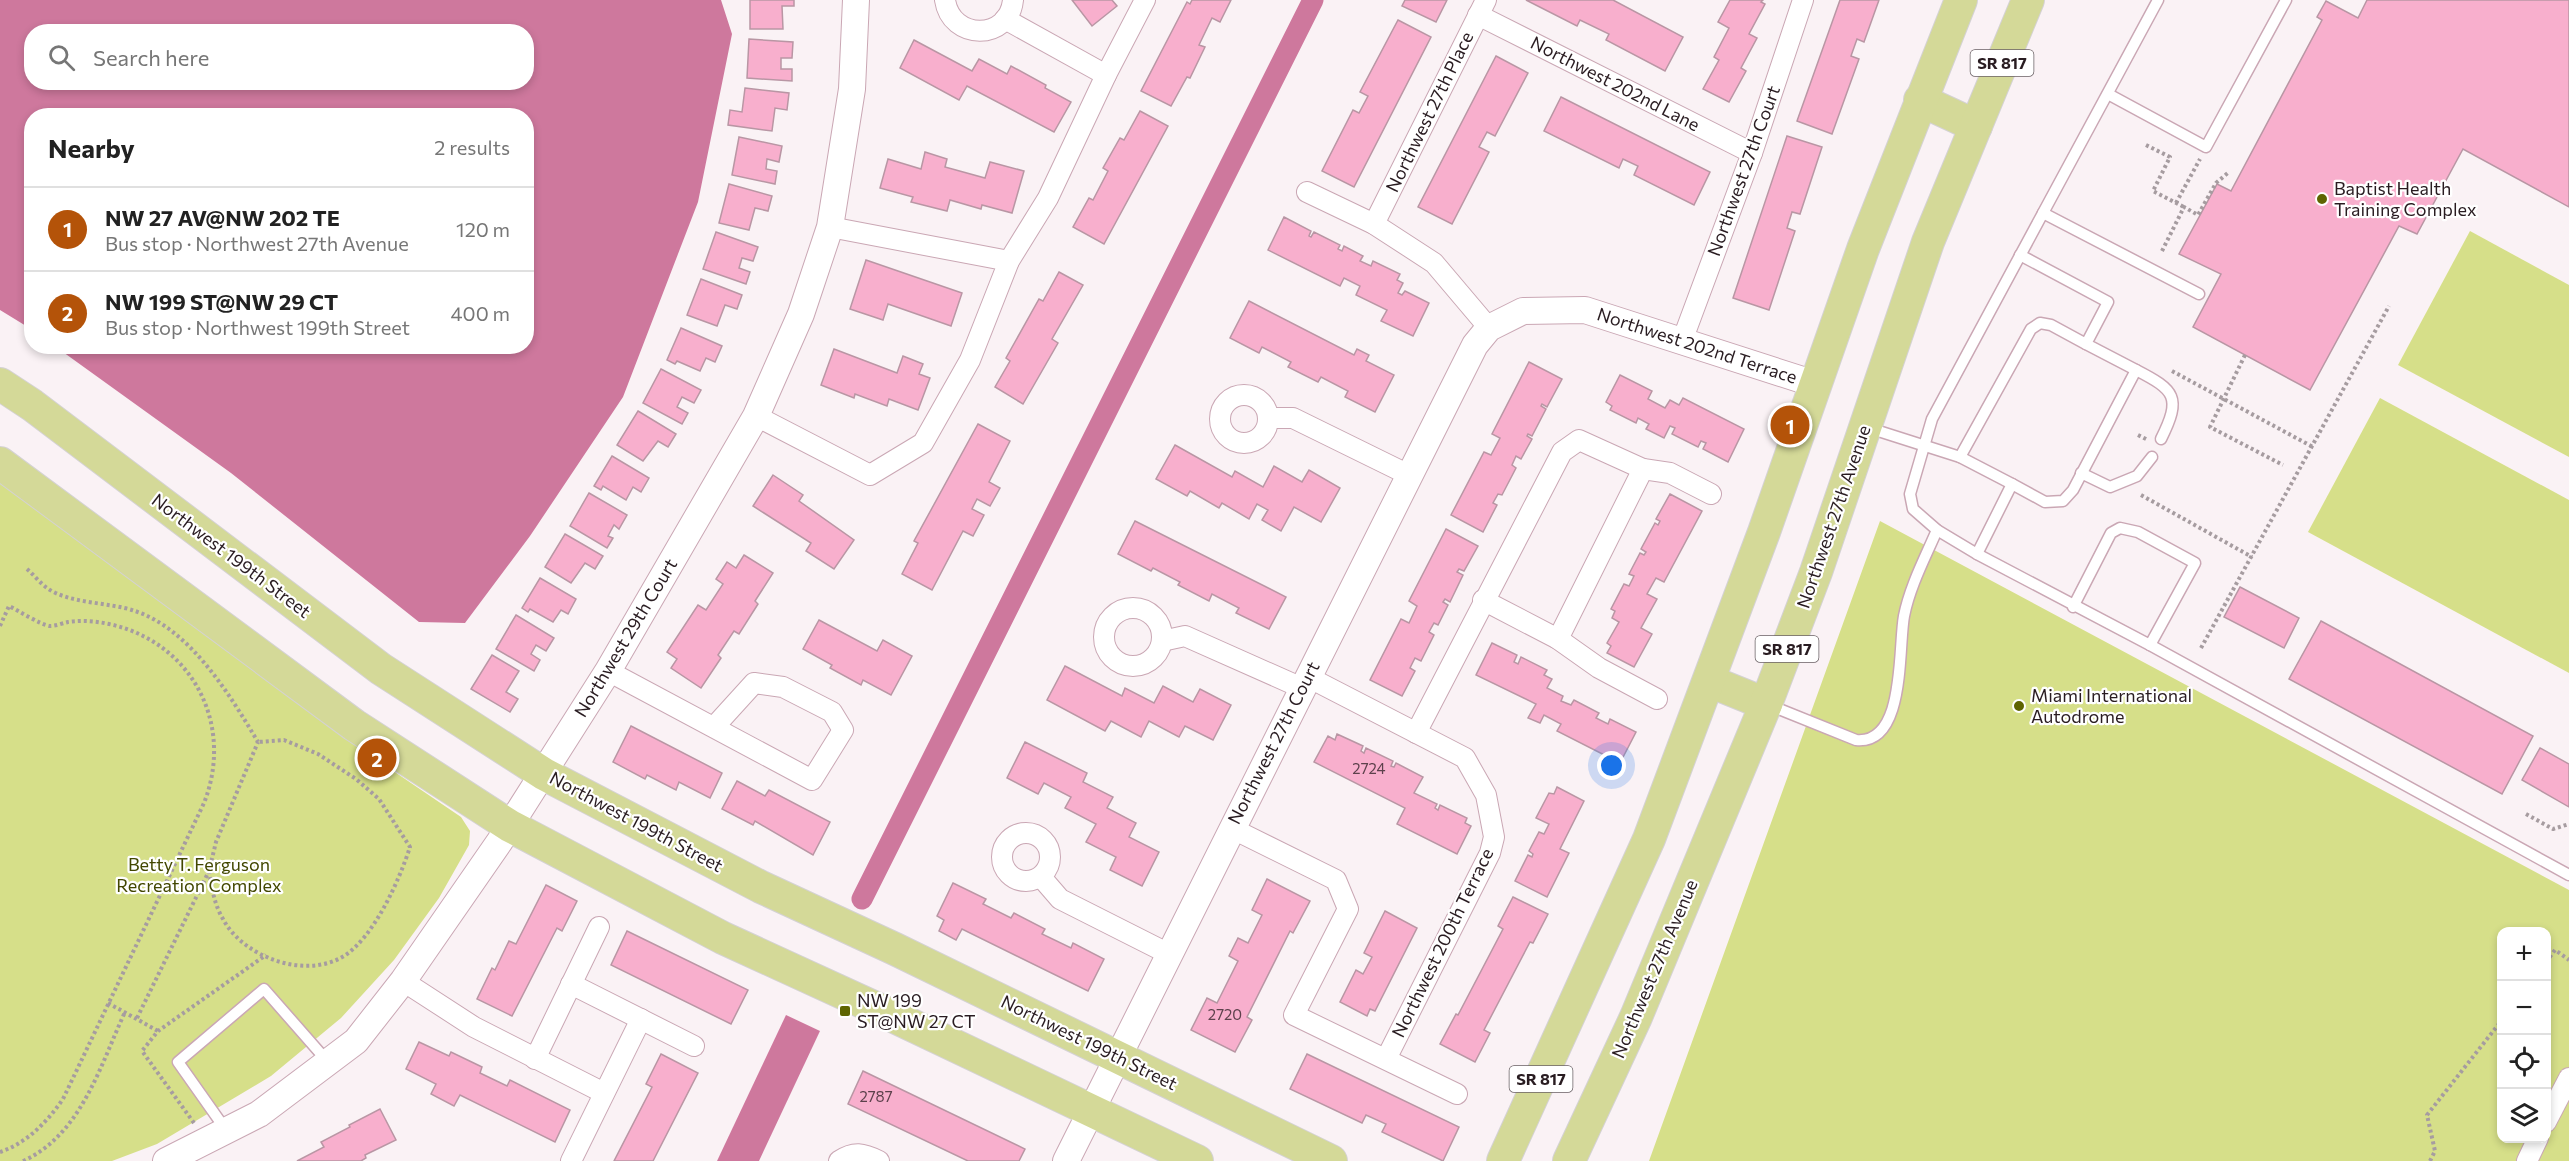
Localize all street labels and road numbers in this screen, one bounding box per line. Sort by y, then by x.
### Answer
street label: Northwest 27th Place [1381,28,1478,195]
street label: Northwest 202nd Lane [1527,31,1704,135]
road number: SR 817 [1970,50,2034,76]
street label: Northwest 27th Court [1702,82,1784,259]
street label: Northwest 202nd Terrace [1595,302,1800,388]
street label: Northwest 27th Avenue [1791,422,1875,611]
street label: Northwest 199th Street [148,488,315,622]
street label: Northwest 29th Court [569,554,681,721]
road number: SR 817 [1756,636,1818,662]
street label: Northwest 27th Court [1222,657,1324,828]
street label: Northwest 199th Street [546,766,727,876]
street label: Northwest 200th Terrace [1387,844,1498,1041]
street label: Northwest 27th Avenue [1606,876,1702,1061]
street label: Northwest 199th Street [998,990,1181,1094]
road number: SR 817 [1510,1066,1572,1092]

